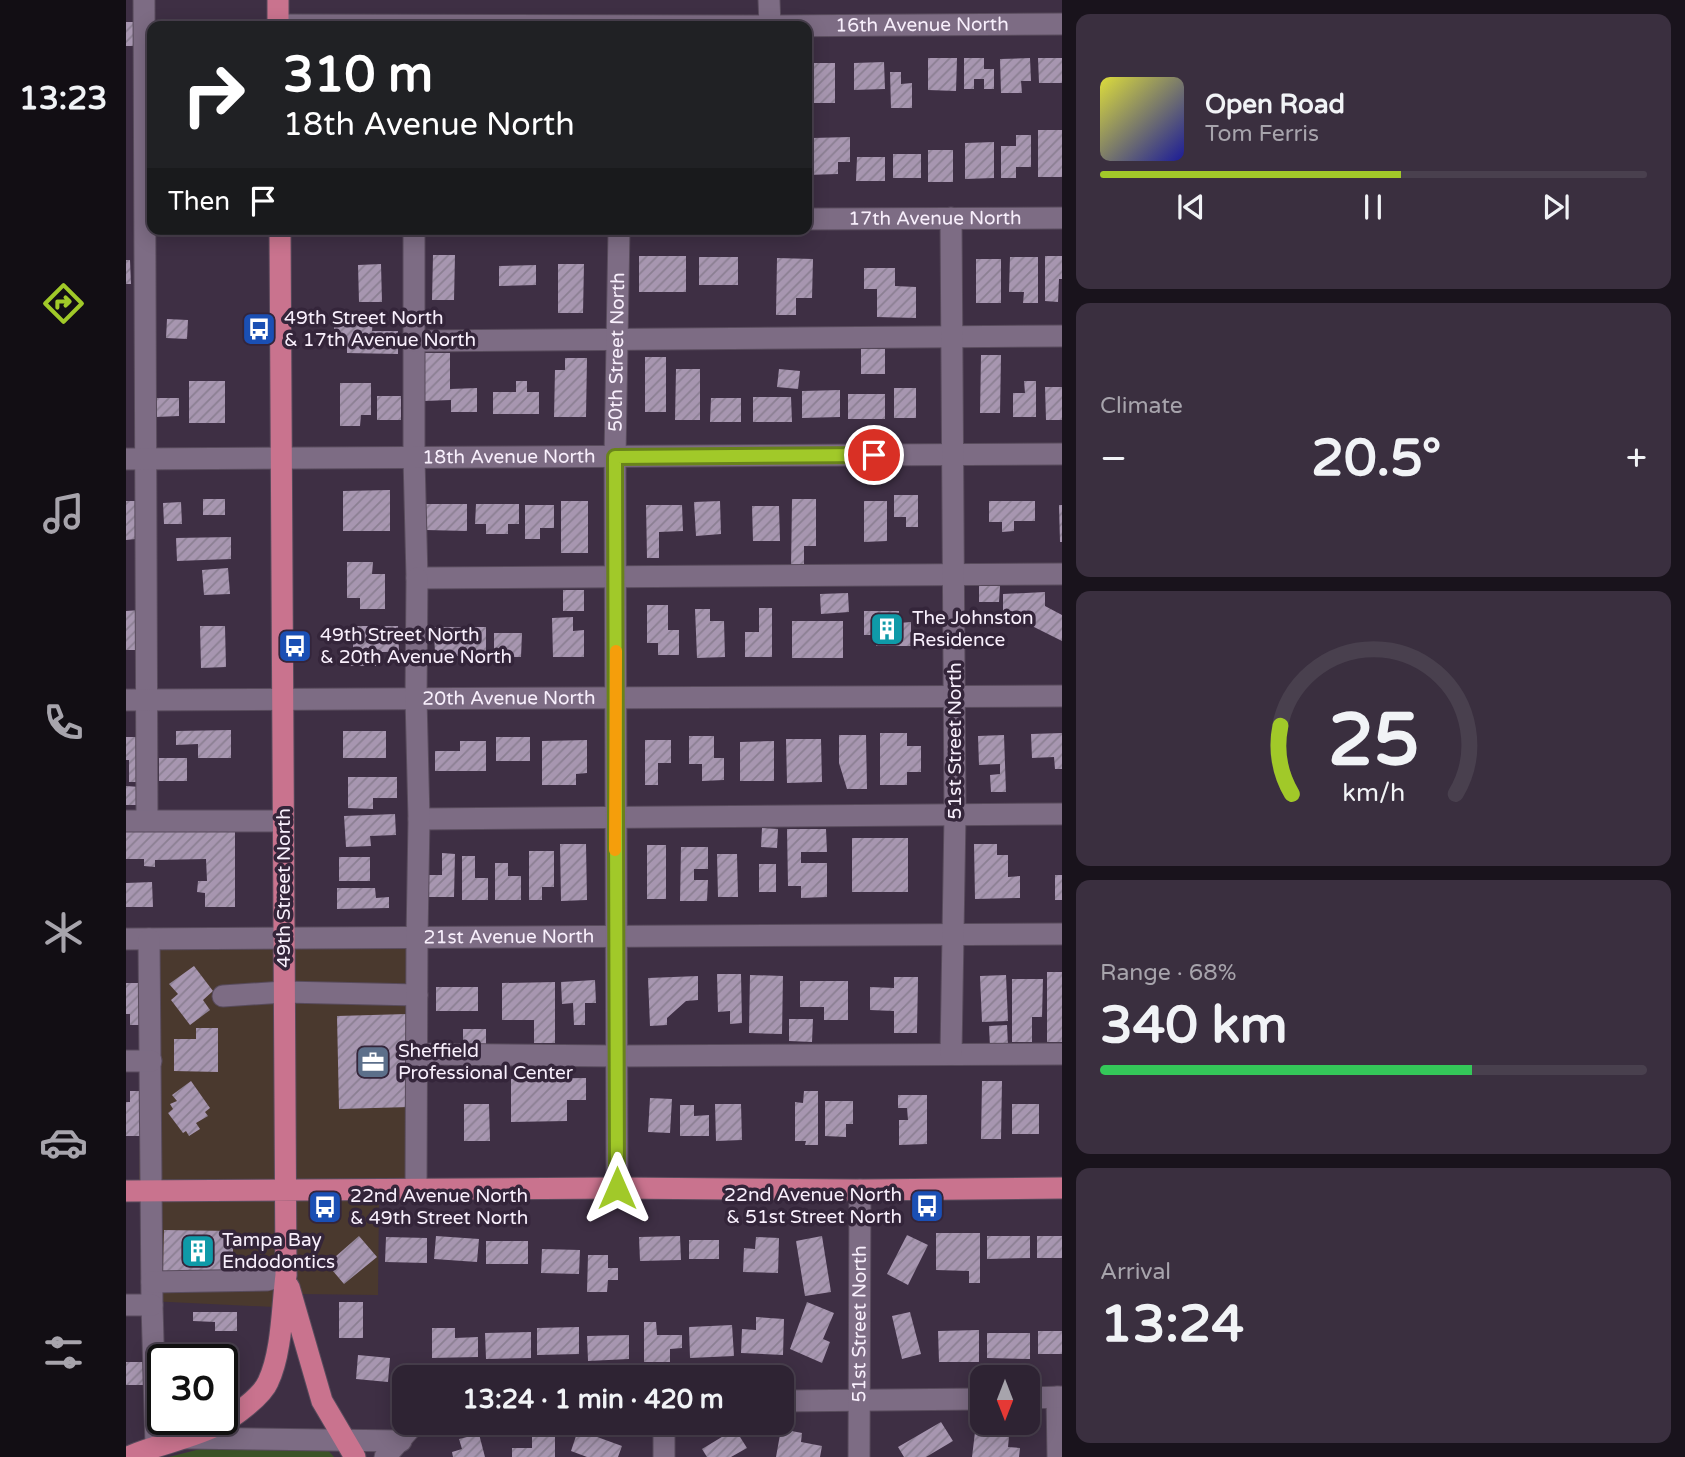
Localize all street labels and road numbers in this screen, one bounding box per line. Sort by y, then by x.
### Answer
street label: 16th Avenue North [835,13,1009,37]
street label: 17th Avenue North [848,207,1022,230]
street label: 50th Street North [604,272,629,432]
street label: 18th Avenue North [422,445,596,468]
street label: 51st Street North [944,663,966,820]
street label: 20th Avenue North [422,687,596,710]
street label: 49th Street North [273,808,295,968]
street label: 21st Avenue North [424,925,594,948]
street label: 51st Street North [848,1245,871,1403]

